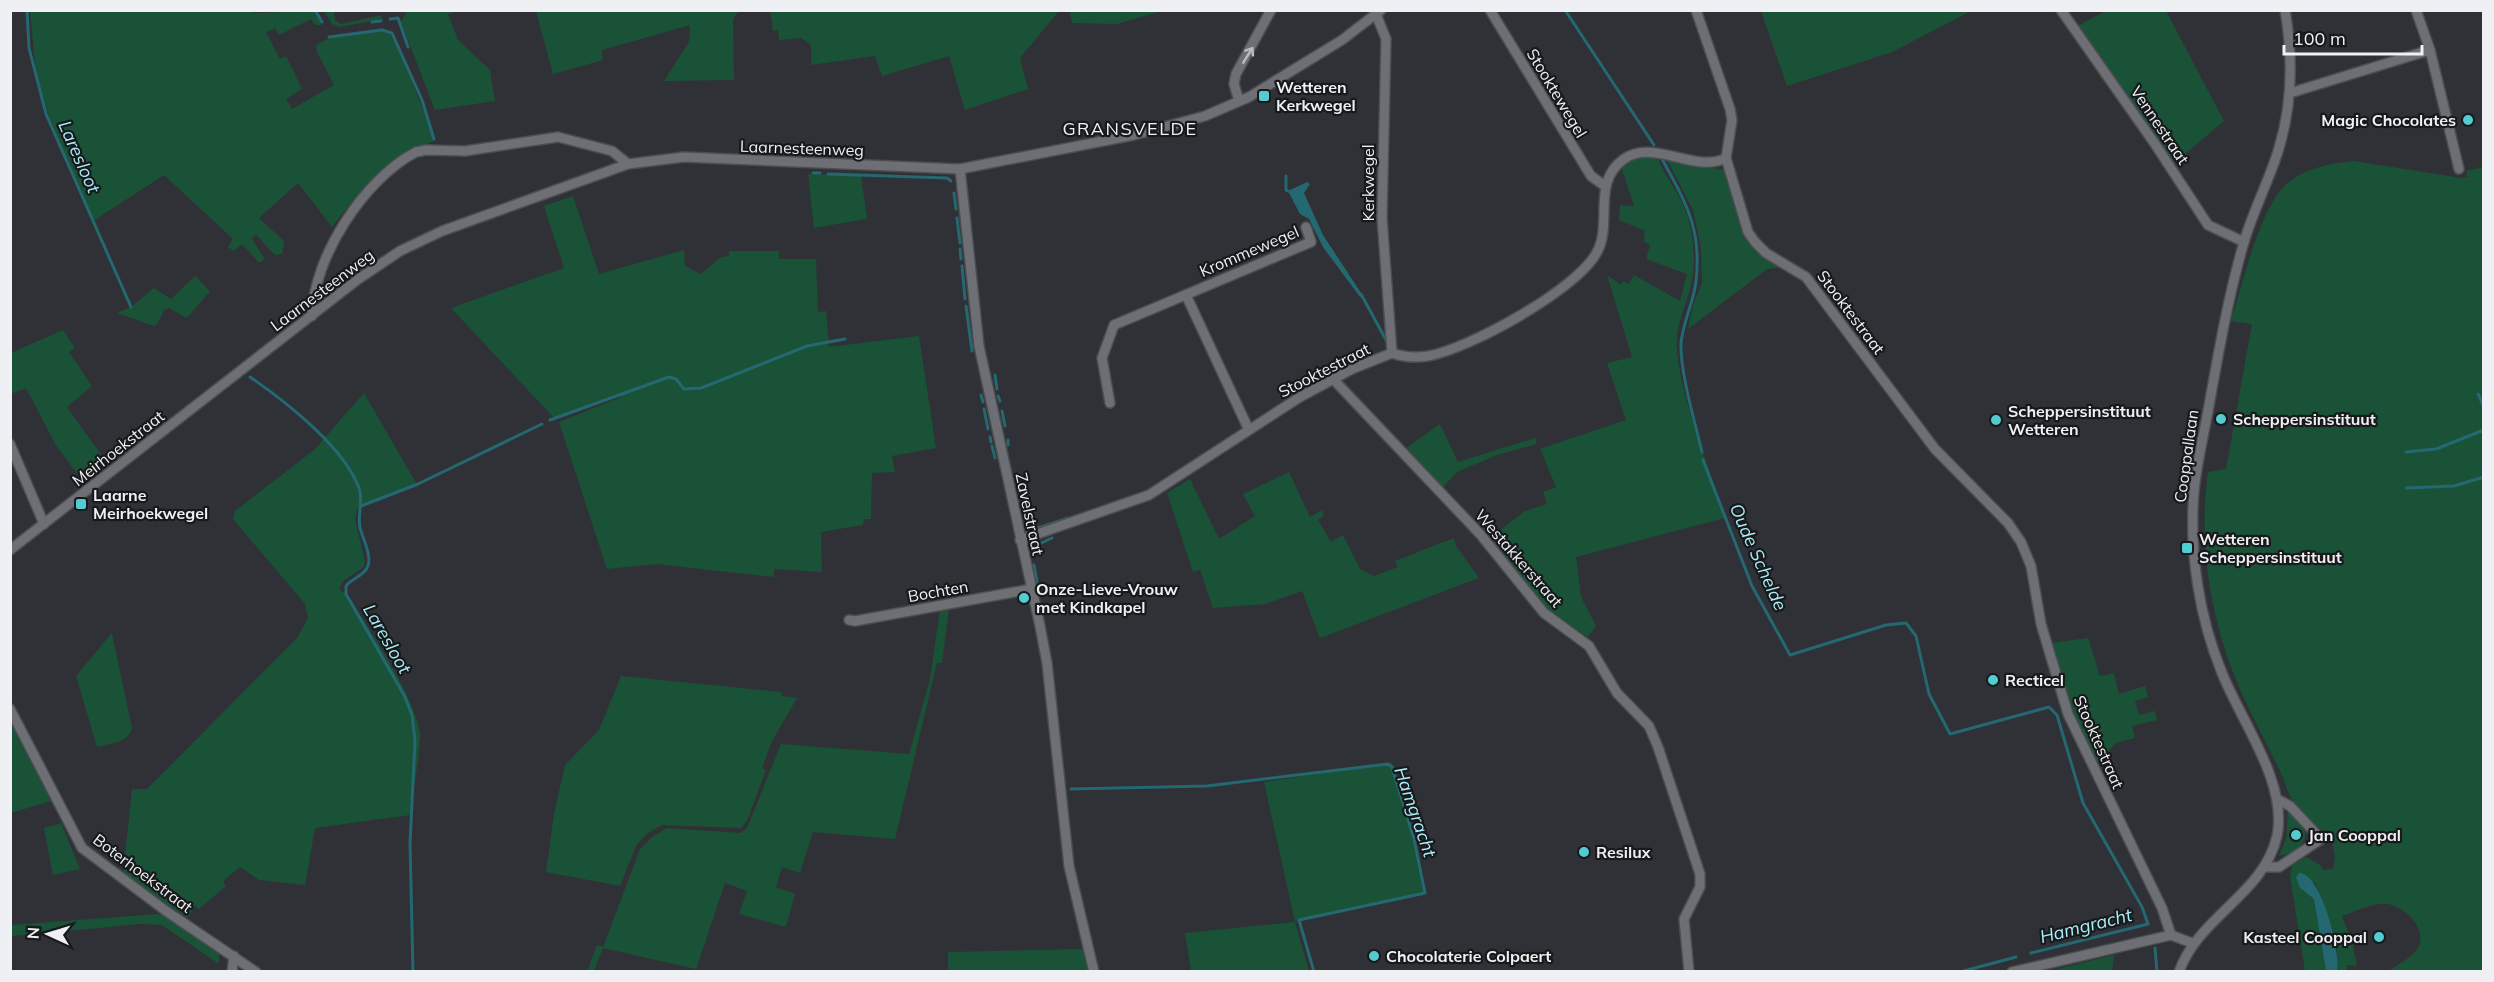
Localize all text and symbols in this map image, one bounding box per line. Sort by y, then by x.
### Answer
scale bar [2284,18,2422,56]
text: 100 m [2293,27,2346,50]
street label: Stooktewegel [1523,45,1591,141]
one-way arrow [1242,47,1254,64]
place label: Wetteren Kerkwegel [1276,77,1356,115]
street label: Vennestraat [2126,82,2194,168]
marker: Wetteren Kerkwegel [1257,89,1271,103]
place label: Magic Chocolates [2321,110,2456,130]
marker: Magic Chocolates [2461,113,2475,127]
water label: Laresloot [53,117,106,197]
district label: GRANSVELDE [1062,117,1198,140]
street label: Laarnesteenweg [740,136,864,160]
street label: Kerkwegel [1358,144,1378,222]
street label: Krommewegel [1196,221,1302,281]
street label: Laarnesteenweg [266,245,378,335]
street label: Stooktestraat [1813,266,1889,358]
street label: Stooktestraat [1275,338,1373,402]
place label: Scheppersinstituut Wetteren [2008,401,2151,439]
street label: Meirhoekstraat [68,406,168,490]
street label: Cooppallaan [2170,408,2202,504]
place label: Scheppersinstituut [2233,409,2376,429]
marker: Scheppersinstituut [2214,412,2228,426]
marker: Scheppersinstituut Wetteren [1989,413,2003,427]
street label: Zavelstraat [1012,471,1049,557]
place label: Laarne Meirhoekwegel [93,485,208,523]
marker: Laarne Meirhoekwegel [74,497,88,511]
water label: Oude Schelde [1725,500,1792,614]
street label: Westakkerstraat [1471,505,1567,611]
place label: Wetteren Scheppersinstituut [2199,529,2342,567]
marker: Wetteren Scheppersinstituut [2180,541,2194,555]
street label: Bochten [906,576,970,606]
place label: Onze-Lieve-Vrouw met Kindkapel [1036,579,1178,617]
marker: Onze-Lieve-Vrouw met Kindkapel [1017,591,1031,605]
water label: Laresloot [358,600,417,678]
place label: Recticel [2005,670,2064,690]
marker: Recticel [1986,673,2000,687]
street label: Stooktestraat [2070,692,2129,792]
water label: Hamgracht [1389,764,1442,861]
place label: Jan Cooppal [2308,825,2401,845]
marker: Jan Cooppal [2289,828,2303,842]
street label: Boterhoekstraat [89,829,197,917]
place label: Resilux [1596,842,1651,862]
marker: Resilux [1577,845,1591,859]
water label: Hamgracht [2037,903,2135,948]
north arrow [18,904,78,964]
text: N [23,926,43,940]
place label: Kasteel Cooppal [2243,927,2367,947]
marker: Kasteel Cooppal [2372,930,2386,944]
place label: Chocolaterie Colpaert [1386,946,1551,966]
marker: Chocolaterie Colpaert [1367,949,1381,963]

